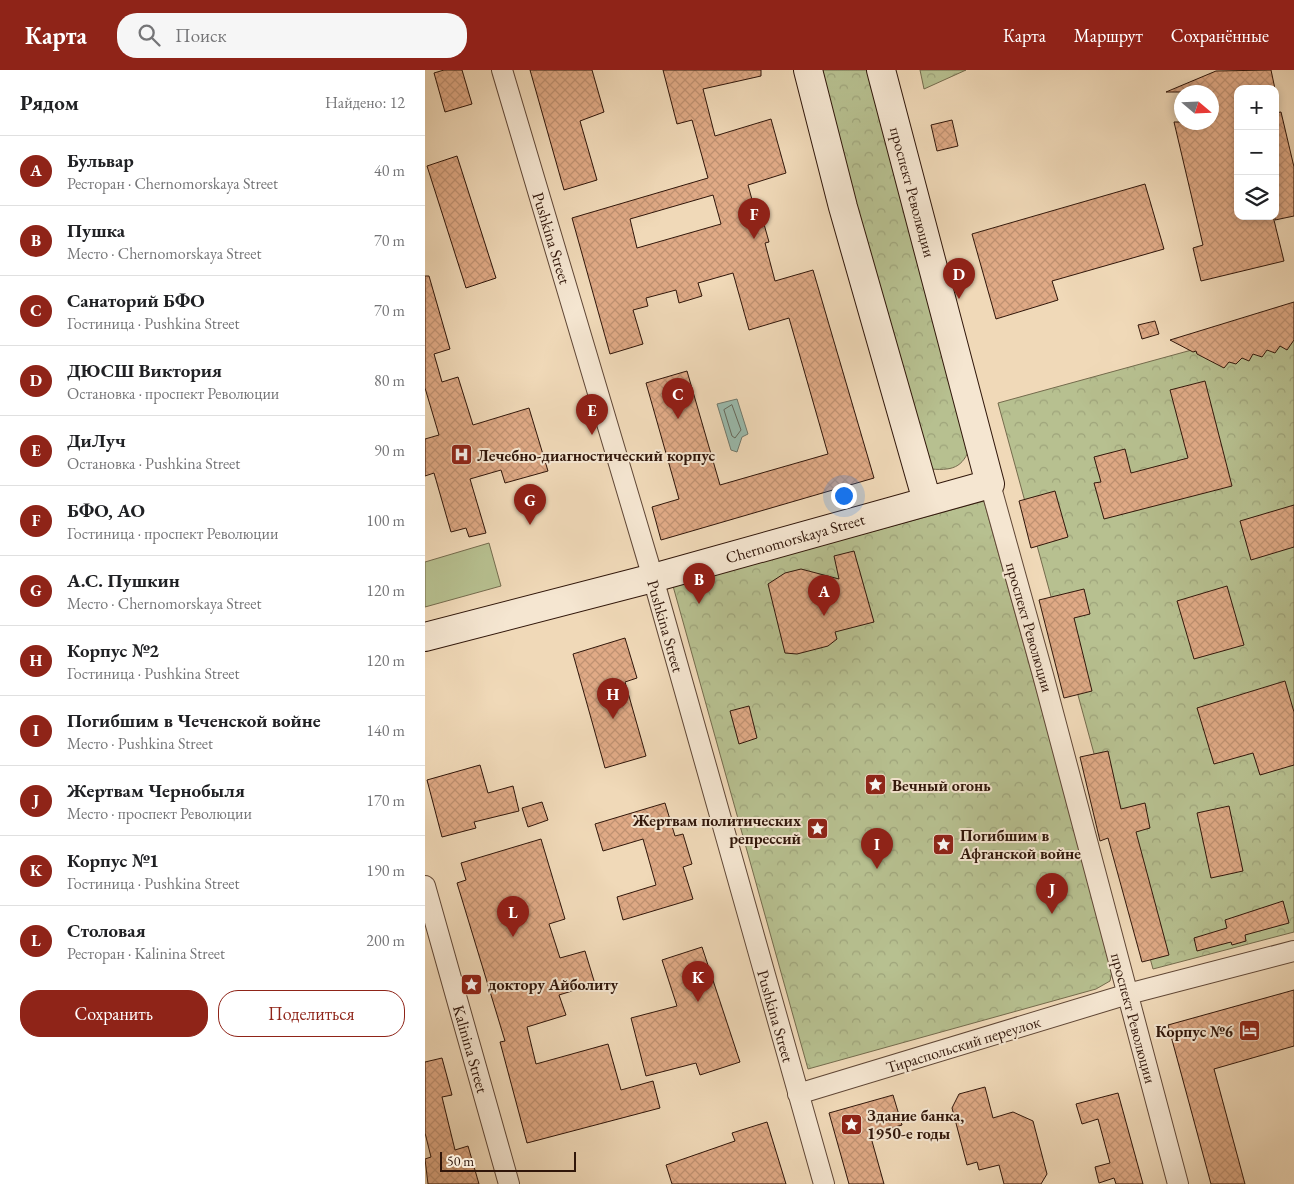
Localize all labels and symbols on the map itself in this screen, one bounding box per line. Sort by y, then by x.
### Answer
north arrow [1174,85,1219,130]
street label: проспект Революции [885,125,940,260]
street label: Pushkina Street [528,190,575,287]
pin: F [738,198,770,239]
pin: D [943,258,975,299]
pin: C [662,378,694,419]
pin: E [576,394,608,435]
hospital icon: Лечебно-диагностический корпус [449,443,473,467]
place label: Лечебно-диагностический корпус [477,445,716,466]
your location [831,483,857,509]
pin: G [514,484,546,525]
street label: Chernomorskaya Street [723,509,867,568]
street label: проспект Революции [1001,560,1058,695]
pin: B [683,563,715,604]
pin: A [808,575,840,616]
street label: Pushkina Street [642,577,689,675]
pin: H [597,678,629,719]
place icon: Вечный огонь [864,773,888,797]
place label: Вечный огонь [892,775,991,796]
place label: Жертвам политических репрессий [632,810,802,849]
place icon: Жертвам политических репрессий [805,817,829,841]
place label: Погибшим в Афганской войне [959,825,1081,864]
pin: I [861,828,893,869]
place icon: Погибшим в Афганской войне [932,832,956,856]
pin: J [1036,873,1068,914]
pin: L [497,896,529,937]
street label: проспект Революции [1106,951,1161,1086]
pin: K [682,961,714,1002]
street label: Pushkina Street [752,967,799,1065]
place icon: доктору Айболиту [460,972,484,996]
place label: доктору Айболиту [488,974,619,995]
street label: Kalinina Street [448,1003,493,1096]
street label: Тираспольский переулок [883,1011,1043,1078]
hotel icon: Корпус №6 [1237,1019,1261,1043]
place label: Корпус №6 [1155,1021,1234,1042]
place label: Здание банка, 1950-е годы [867,1105,964,1144]
place icon: Здание банка, 1950-е годы [839,1112,863,1136]
scale bar [440,1149,576,1172]

